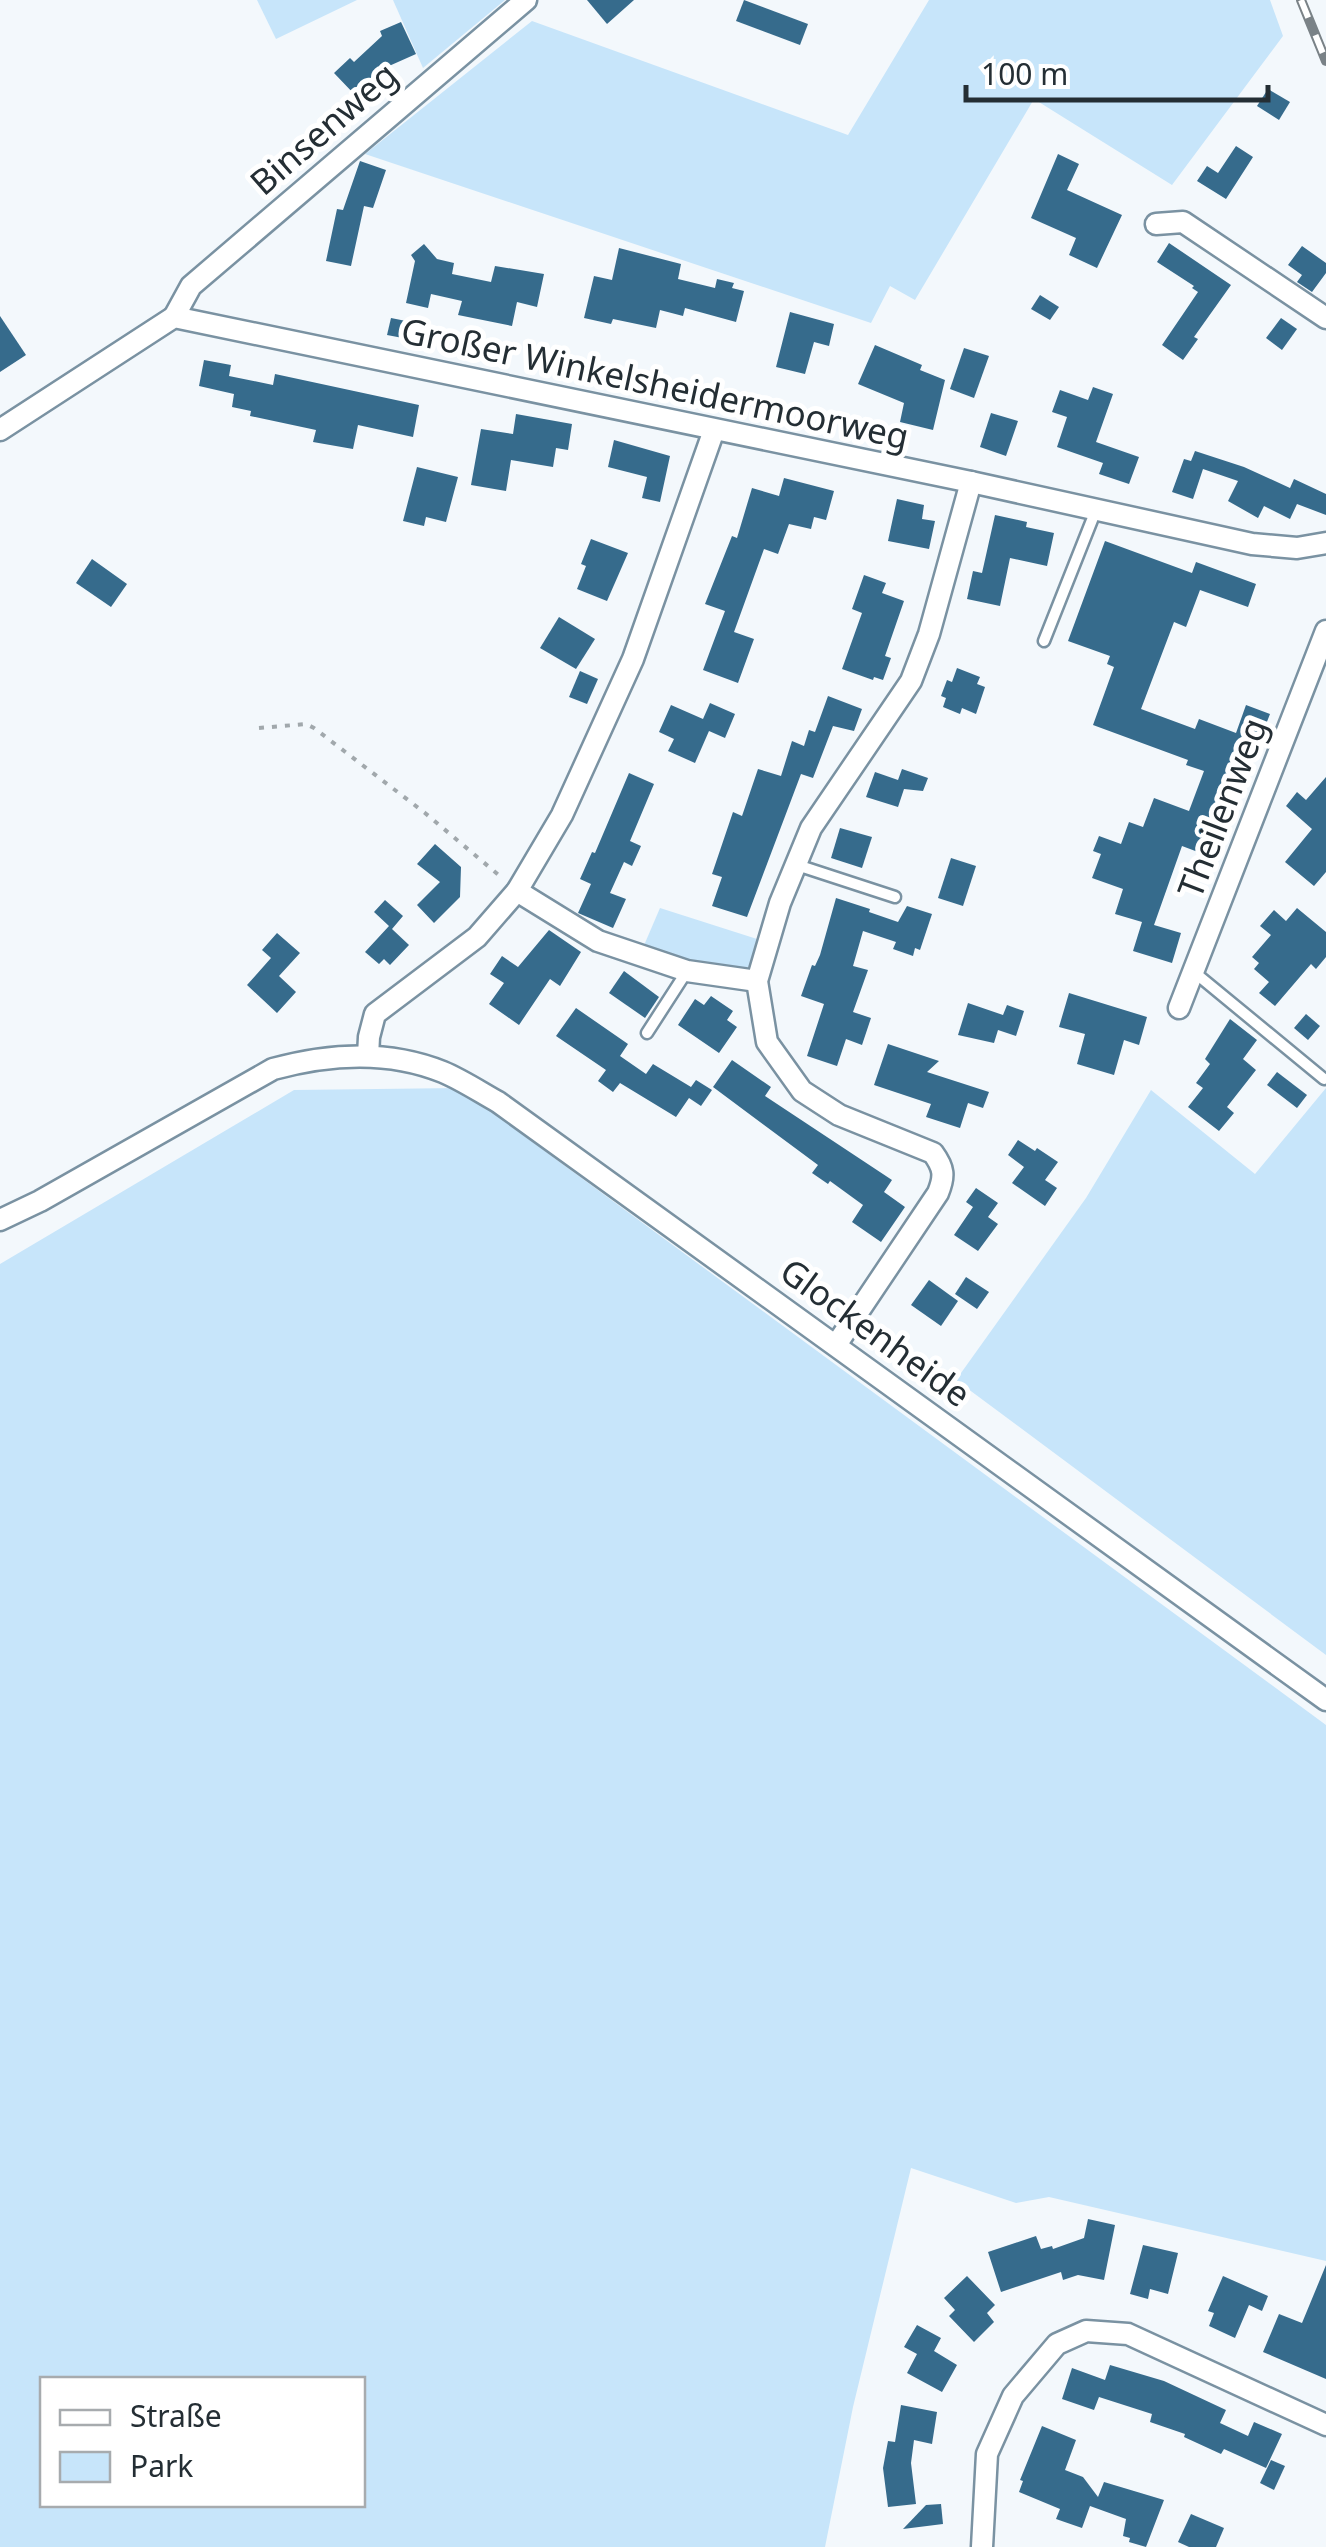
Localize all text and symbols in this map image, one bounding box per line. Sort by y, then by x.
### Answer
scale bar [966,40,1268,102]
street label: Binsenweg [240,51,406,205]
text: 100 m [981,53,1068,94]
street label: Großer Winkelsheidermoorweg [397,306,913,459]
street label: Theilenweg [1166,711,1277,904]
street label: Glockenheide [771,1247,980,1417]
legend [40,2377,365,2507]
text: Straße [130,2395,222,2436]
text: Park [130,2445,193,2486]

